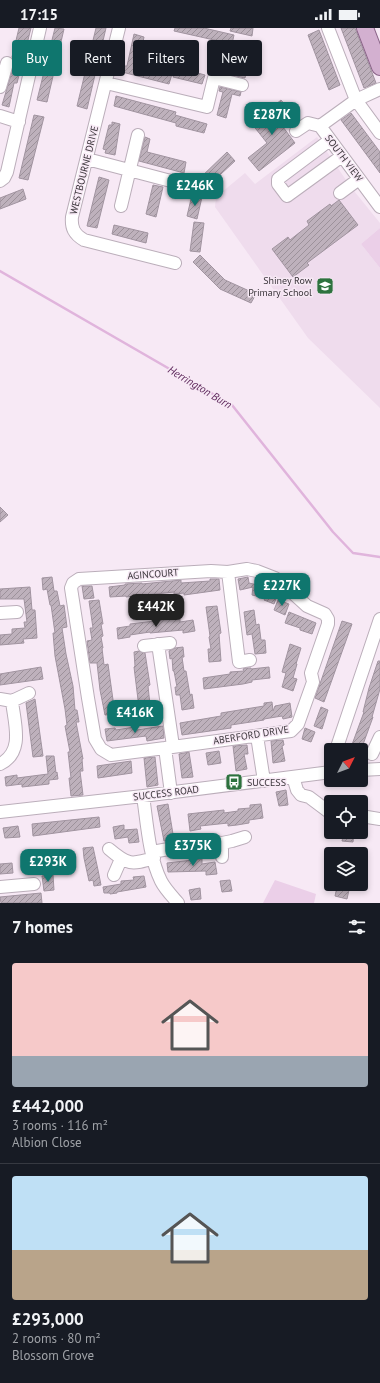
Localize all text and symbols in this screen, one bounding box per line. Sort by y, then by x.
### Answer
text: 17:15 [20,5,58,24]
chip: Buy [12,40,62,76]
chip: Rent [70,40,125,76]
chip: Filters [133,40,199,76]
chip: New [207,40,262,76]
pin: £287K [244,102,300,136]
text: £287K [253,106,291,123]
street label: WESTBOURNE DRIVE [67,124,101,216]
street label: SOUTH VIEW [322,132,366,185]
pin: £246K [167,173,223,207]
text: £246K [176,177,214,194]
place label: Shiney Row Primary School [248,274,313,299]
school or university icon: Shiney Row Primary School [315,276,335,296]
water label: Herrington Burn [165,362,235,412]
street label: AGINCOURT [127,566,179,582]
pin: £227K [254,573,310,607]
text: £227K [263,577,301,594]
pin: £442K [128,594,184,628]
text: £442K [137,598,175,615]
pin: £416K [107,700,163,734]
text: £416K [116,704,154,721]
street label: ABERFORD DRIVE [212,723,290,747]
north arrow [324,743,368,787]
map controls [324,743,368,891]
bus stop icon: SUCCESS [224,772,244,792]
place label: SUCCESS [247,776,286,789]
street label: SUCCESS ROAD [132,783,200,803]
button: locate [324,795,368,839]
pin: £375K [165,833,221,867]
text: £375K [174,837,212,854]
button: layers [324,847,368,891]
pin: £293K [20,849,76,883]
text: £293K [29,853,67,870]
text: 7 homes [12,916,73,938]
icon: filters [346,916,368,938]
icon: home [154,989,226,1061]
text: £442,000 [12,1095,84,1117]
text: 3 rooms · 116 m² [12,1117,108,1134]
text: Albion Close [12,1134,82,1151]
icon: home [154,1202,226,1274]
text: £293,000 [12,1308,84,1330]
text: 2 rooms · 80 m² [12,1330,101,1347]
text: Blossom Grove [12,1347,94,1364]

